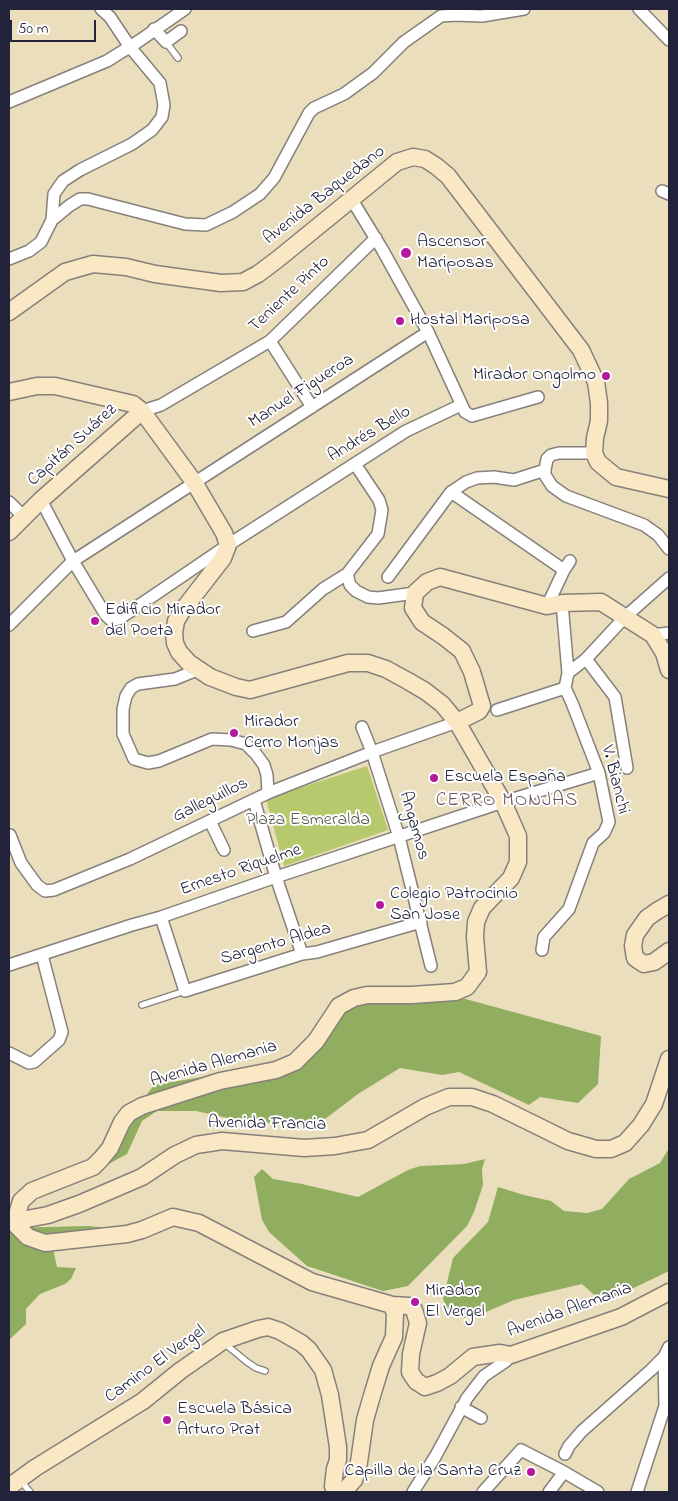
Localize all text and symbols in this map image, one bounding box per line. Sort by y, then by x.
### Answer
scale bar [12,10,99,42]
text: 50 m [18,18,48,40]
street label: Avenida Baquedano [260,142,390,250]
place label: Ascensor Mariposas [417,232,494,274]
marker: Ascensor Mariposas [399,246,413,260]
street label: Teniente Pinto [245,252,335,338]
place label: Hostal Mariposa [410,310,530,332]
marker: Hostal Mariposa [394,315,406,327]
street label: Manuel Figueroa [245,350,359,434]
place label: Mirador Ongolmo [473,365,596,387]
marker: Mirador Ongolmo [600,370,612,382]
street label: Capitán Suárez [24,400,122,492]
street label: Andrés Bello [325,402,415,468]
place label: Edificio Mirador del Poeta [105,600,220,642]
marker: Edificio Mirador del Poeta [89,615,101,627]
place label: Mirador Cerro Monjas [244,712,339,754]
marker: Mirador Cerro Monjas [228,727,240,739]
street label: V. Bianchi [595,743,633,817]
place label: Escuela España [444,767,566,789]
marker: Escuela España [428,772,440,784]
street label: Galleguillos [170,773,252,829]
street label: Angamos [393,789,433,863]
district label: CERRO MONJAS [434,791,580,813]
park label: Plaza Esmeralda [246,810,370,832]
street label: Ernesto Riquelme [178,840,304,902]
place label: Colegio Patrocinio San Jose [390,884,518,926]
marker: Colegio Patrocinio San Jose [374,899,386,911]
street label: Sargento Aldea [218,919,334,971]
street label: Avenida Alemania [148,1037,280,1093]
street label: Avenida Francia [208,1113,326,1137]
street label: Avenida Alemania [505,1278,635,1344]
place label: Mirador El Vergel [425,1281,485,1324]
marker: Mirador El Vergel [409,1296,421,1308]
street label: Camino El Vergel [101,1321,211,1409]
place label: Escuela Básica Arturo Prat [177,1399,292,1442]
marker: Escuela Básica Arturo Prat [161,1414,173,1426]
place label: Capilla de la Santa Cruz [345,1461,521,1483]
marker: Capilla de la Santa Cruz [525,1466,537,1478]

